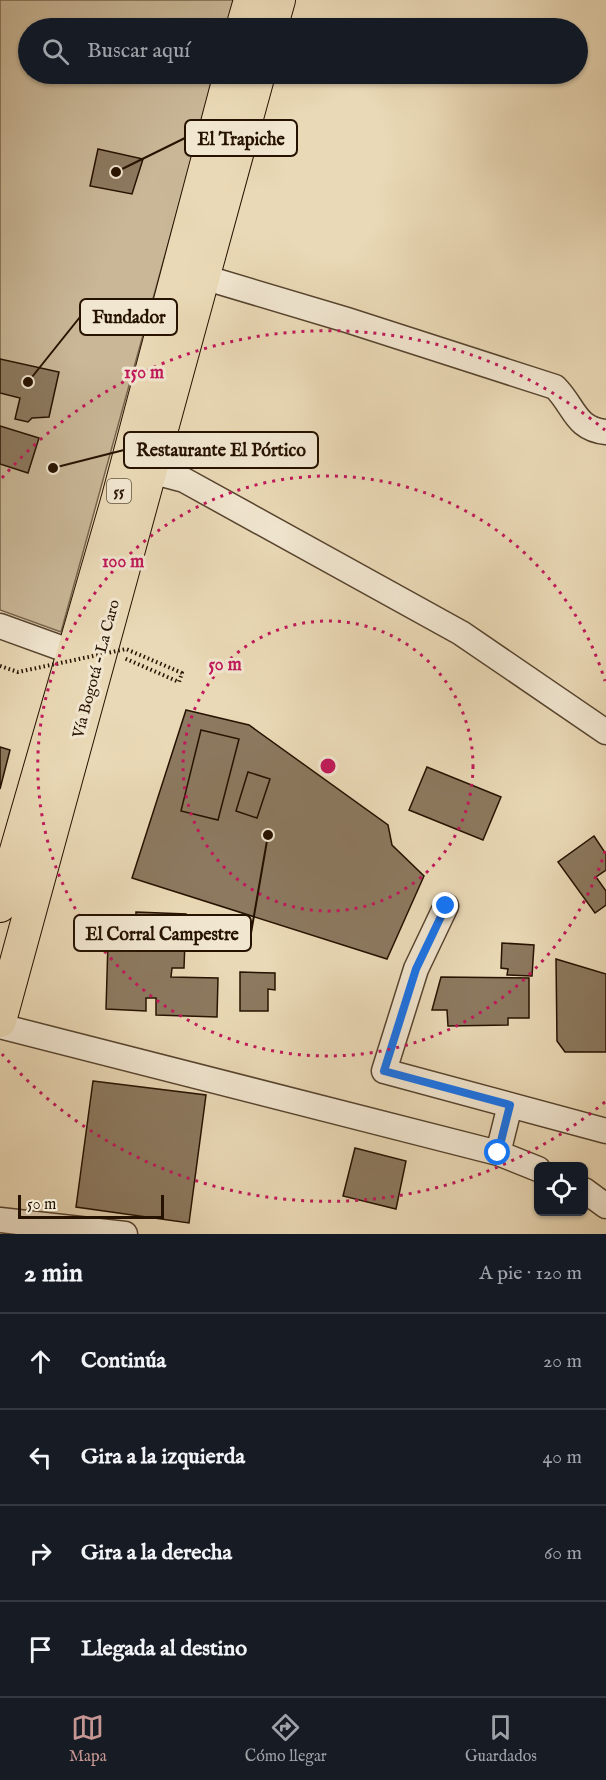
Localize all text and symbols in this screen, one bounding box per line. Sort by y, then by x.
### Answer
search box [18,18,588,84]
icon: search [39,35,72,68]
text: Buscar aquí [87,37,190,65]
callout: El Trapiche [185,120,297,156]
text: El Trapiche [197,129,285,152]
callout: Fundador [80,299,177,335]
text: Fundador [92,307,166,330]
text: 150 m [124,362,164,385]
callout: Restaurante El Pórtico [124,432,318,468]
text: Restaurante El Pórtico [136,440,306,463]
road number: 55 [107,479,131,503]
text: 100 m [102,551,144,574]
street label: Vía Bogotá - La Caro [69,597,125,741]
text: 50 m [208,654,242,677]
centre of rings [318,756,338,776]
route end [432,892,458,918]
callout: El Corral Campestre [74,915,251,951]
text: El Corral Campestre [85,924,240,947]
route start [484,1139,510,1165]
map controls [534,1162,588,1216]
button: locate [534,1162,588,1216]
scale bar [18,1192,164,1220]
text: 50 m [27,1195,56,1215]
text: 2 min [24,1257,83,1290]
text: A pie · 120 m [479,1261,582,1286]
icon: ahead [24,1345,57,1378]
text: Continúa [81,1347,166,1375]
text: 20 m [543,1349,582,1374]
icon: left [24,1441,57,1474]
text: Gira a la izquierda [81,1443,245,1471]
text: 40 m [543,1445,582,1470]
icon: right [24,1537,57,1570]
text: Gira a la derecha [81,1539,232,1567]
text: 60 m [544,1541,582,1566]
icon: arrive [24,1633,57,1666]
text: Llegada al destino [81,1635,247,1663]
tab: Mapa [69,1711,107,1767]
tab: Cómo llegar [245,1711,327,1767]
tab: Guardados [465,1711,537,1767]

